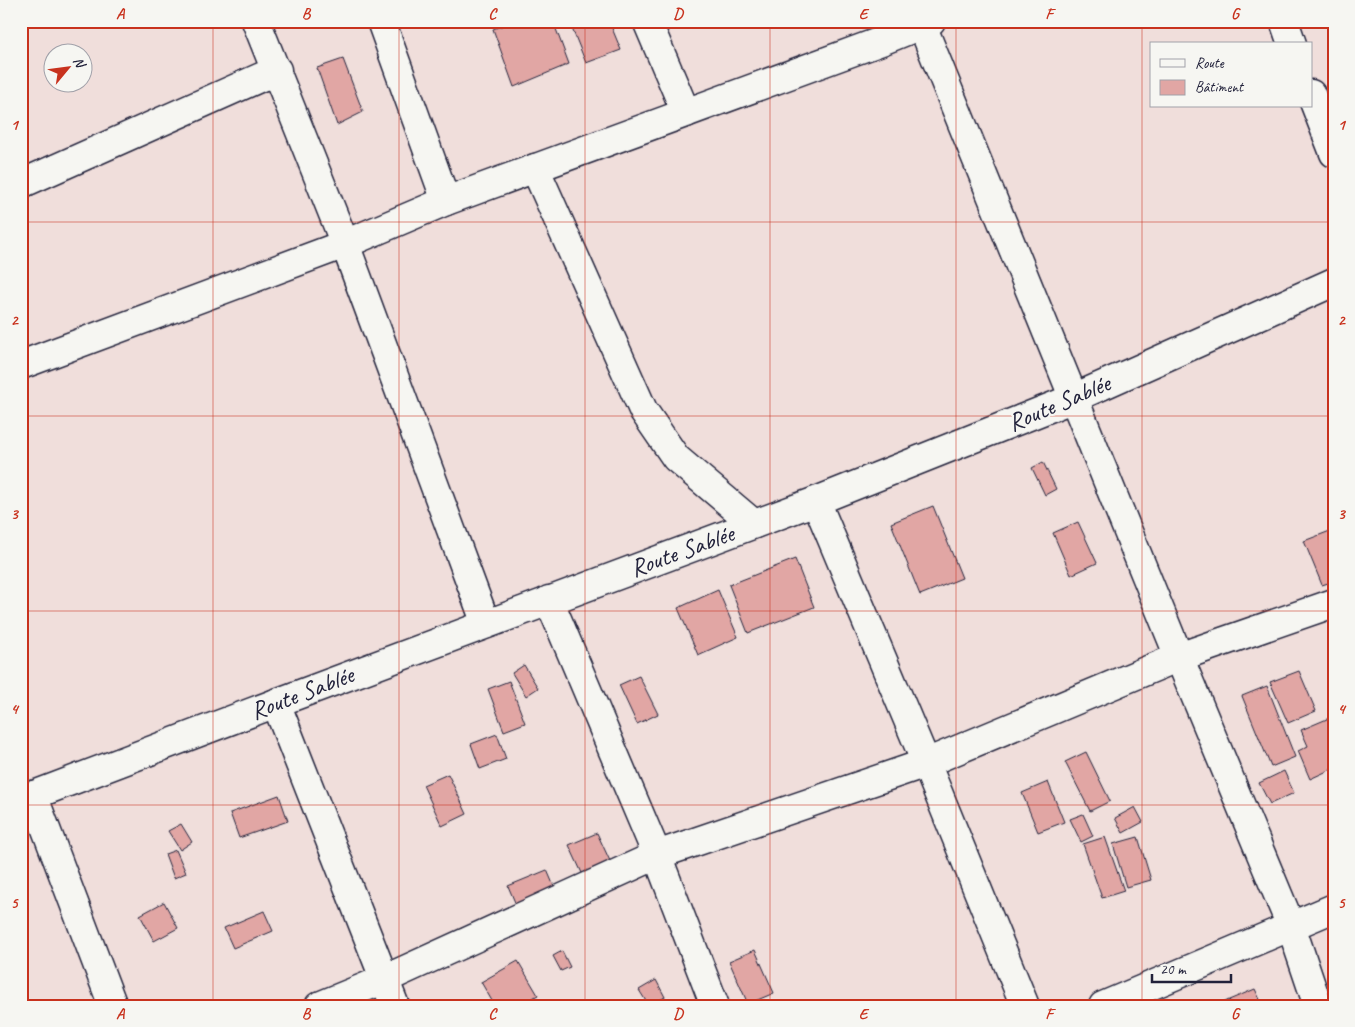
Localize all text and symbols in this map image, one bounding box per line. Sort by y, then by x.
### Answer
text: A [116,4,126,24]
text: B [302,4,312,24]
text: C [488,4,498,24]
text: D [673,4,684,24]
text: E [859,4,870,24]
text: F [1045,4,1056,24]
text: G [1231,4,1241,24]
north arrow [42,42,92,92]
legend [1150,42,1312,108]
text: N [69,54,90,72]
text: Route [1195,54,1225,73]
text: Bâtiment [1195,78,1245,97]
text: 1 [10,115,19,135]
text: 1 [1337,115,1346,135]
text: 2 [10,310,19,330]
text: 2 [1337,310,1346,330]
street label: Route Sablée [1003,366,1117,439]
text: 3 [10,504,19,524]
text: 3 [1337,504,1346,524]
street label: Route Sablée [626,517,740,585]
street label: Route Sablée [246,658,360,727]
text: 4 [10,699,19,719]
text: 4 [1337,699,1346,719]
text: 5 [11,893,20,913]
text: 5 [1338,893,1347,913]
scale bar [1152,952,1231,984]
text: 20 m [1160,960,1187,979]
text: A [116,1004,126,1024]
text: B [302,1004,312,1024]
text: C [488,1004,498,1024]
text: D [673,1004,684,1024]
text: E [859,1004,870,1024]
text: F [1045,1004,1056,1024]
text: G [1231,1004,1241,1024]

